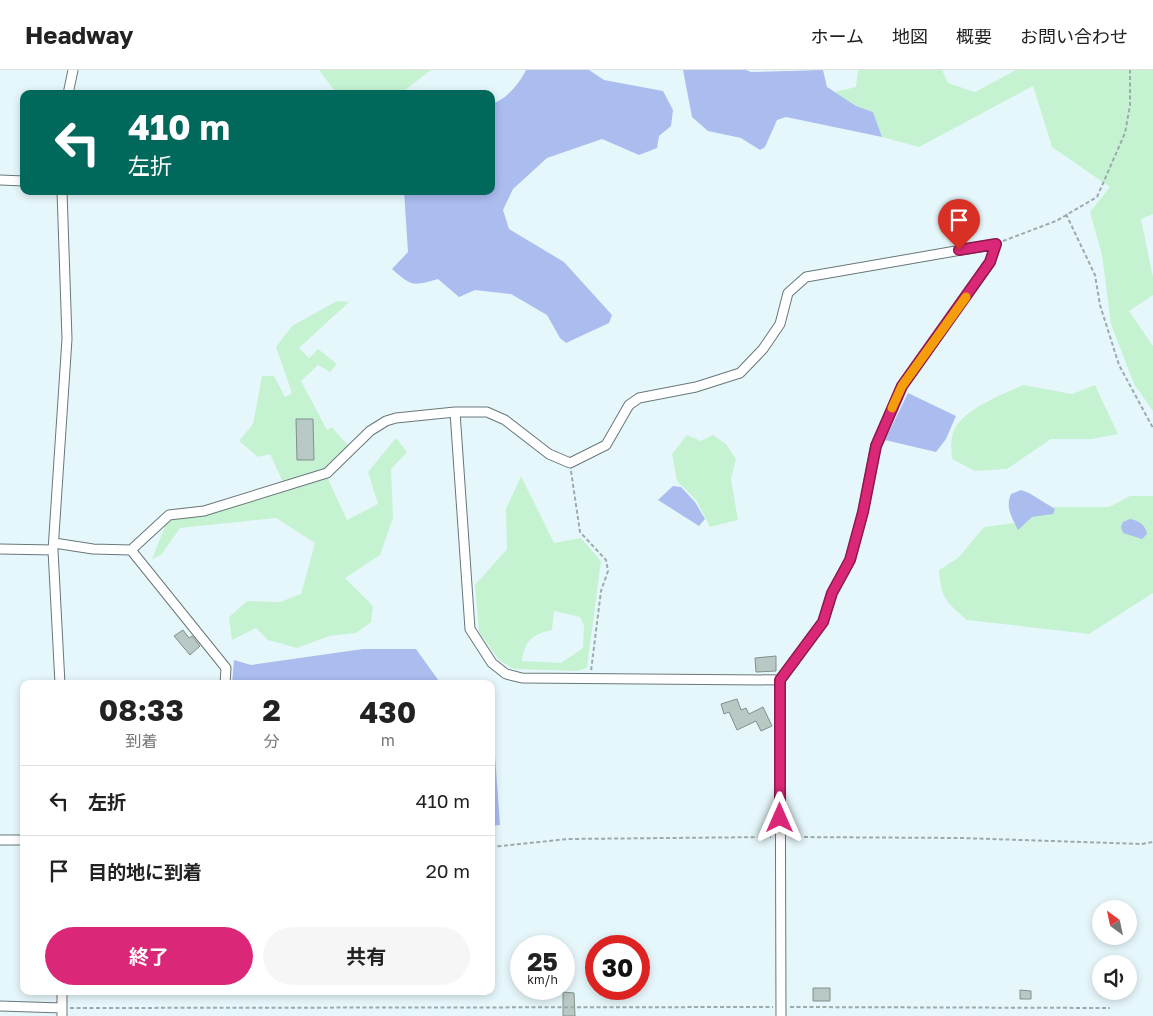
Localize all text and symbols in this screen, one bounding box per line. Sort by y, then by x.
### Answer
text: Headway [25,20,133,49]
text: ホーム [811,25,864,47]
text: 地図 [892,25,928,47]
text: 概要 [956,25,992,47]
text: お問い合わせ [1020,25,1128,47]
text: 410 m [128,106,230,148]
icon: left [45,110,110,175]
text: 左折 [128,152,172,179]
pin [938,199,980,250]
icon: arrive [945,206,973,234]
text: 08:33 [99,692,184,728]
text: 2 [263,692,281,728]
text: 430 [360,694,416,730]
text: m [381,730,395,750]
text: 到着 [125,731,157,751]
text: 分 [264,731,280,751]
icon: left [45,787,73,815]
text: 410 m [416,789,470,812]
text: 左折 [88,790,126,813]
position arrow [753,791,805,843]
icon: arrive [45,857,73,885]
text: 20 m [426,859,470,882]
text: 目的地に到着 [88,860,202,883]
north arrow [1092,900,1138,945]
map controls [1092,900,1137,1000]
button: 終了 [45,927,253,985]
button: 共有 [263,927,470,985]
speed limit sign: 30 [585,935,650,1000]
text: 25 [527,946,558,977]
button: sound [1092,955,1137,1000]
text: km/h [527,972,558,987]

